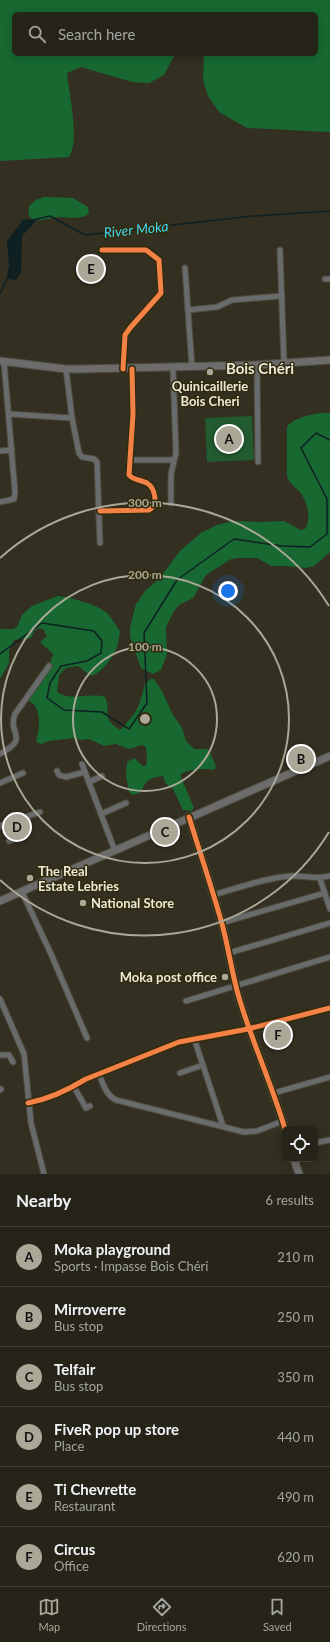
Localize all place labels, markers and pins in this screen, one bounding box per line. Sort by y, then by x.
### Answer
pin: E [78,254,104,284]
marker: Quinicaillerie Bois Cheri [205,367,215,377]
place label: Quinicaillerie Bois Cheri [172,378,248,409]
pin: A [216,424,242,454]
centre of rings [138,712,152,726]
pin: B [288,744,314,774]
pin: D [4,812,30,842]
pin: C [152,817,178,847]
place label: The Real Estate Lebries [38,863,119,894]
marker: The Real Estate Lebries [25,873,35,883]
place label: National Store [91,895,174,911]
marker: National Store [78,898,88,908]
place label: Moka post office [120,969,217,985]
marker: Moka post office [220,972,230,982]
pin: F [265,1020,291,1050]

